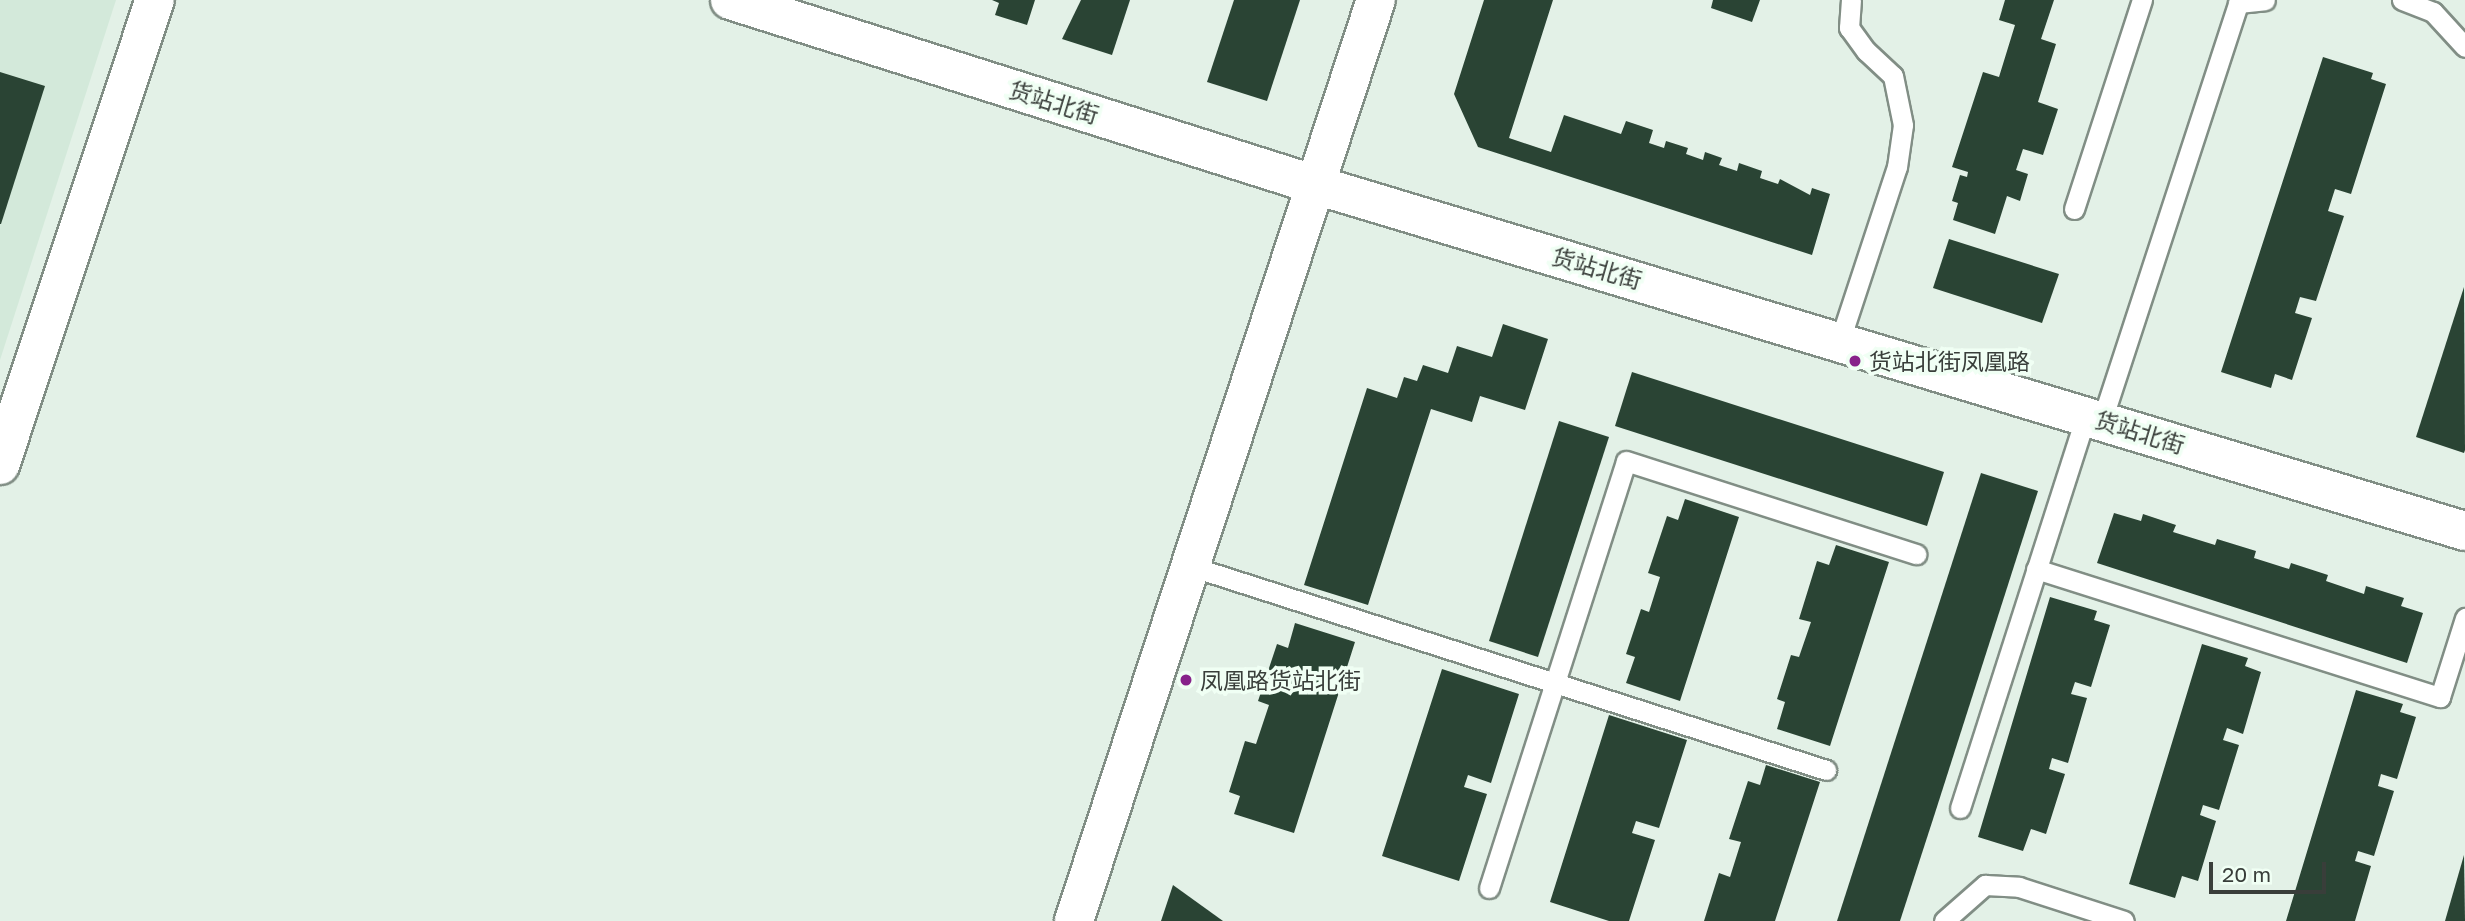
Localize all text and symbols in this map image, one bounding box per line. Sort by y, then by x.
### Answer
street label: 货站北街 [1006,75,1102,129]
street label: 货站北街 [1549,242,1645,294]
place label: 货站北街凤凰路 [1869,347,2030,375]
marker: 货站北街凤凰路 [1847,353,1863,369]
street label: 货站北街 [2092,405,2188,459]
place label: 凤凰路货站北街 [1200,666,1361,694]
marker: 凤凰路货站北街 [1178,672,1194,688]
scale bar [2213,848,2330,892]
text: 20 m [2222,861,2271,887]

